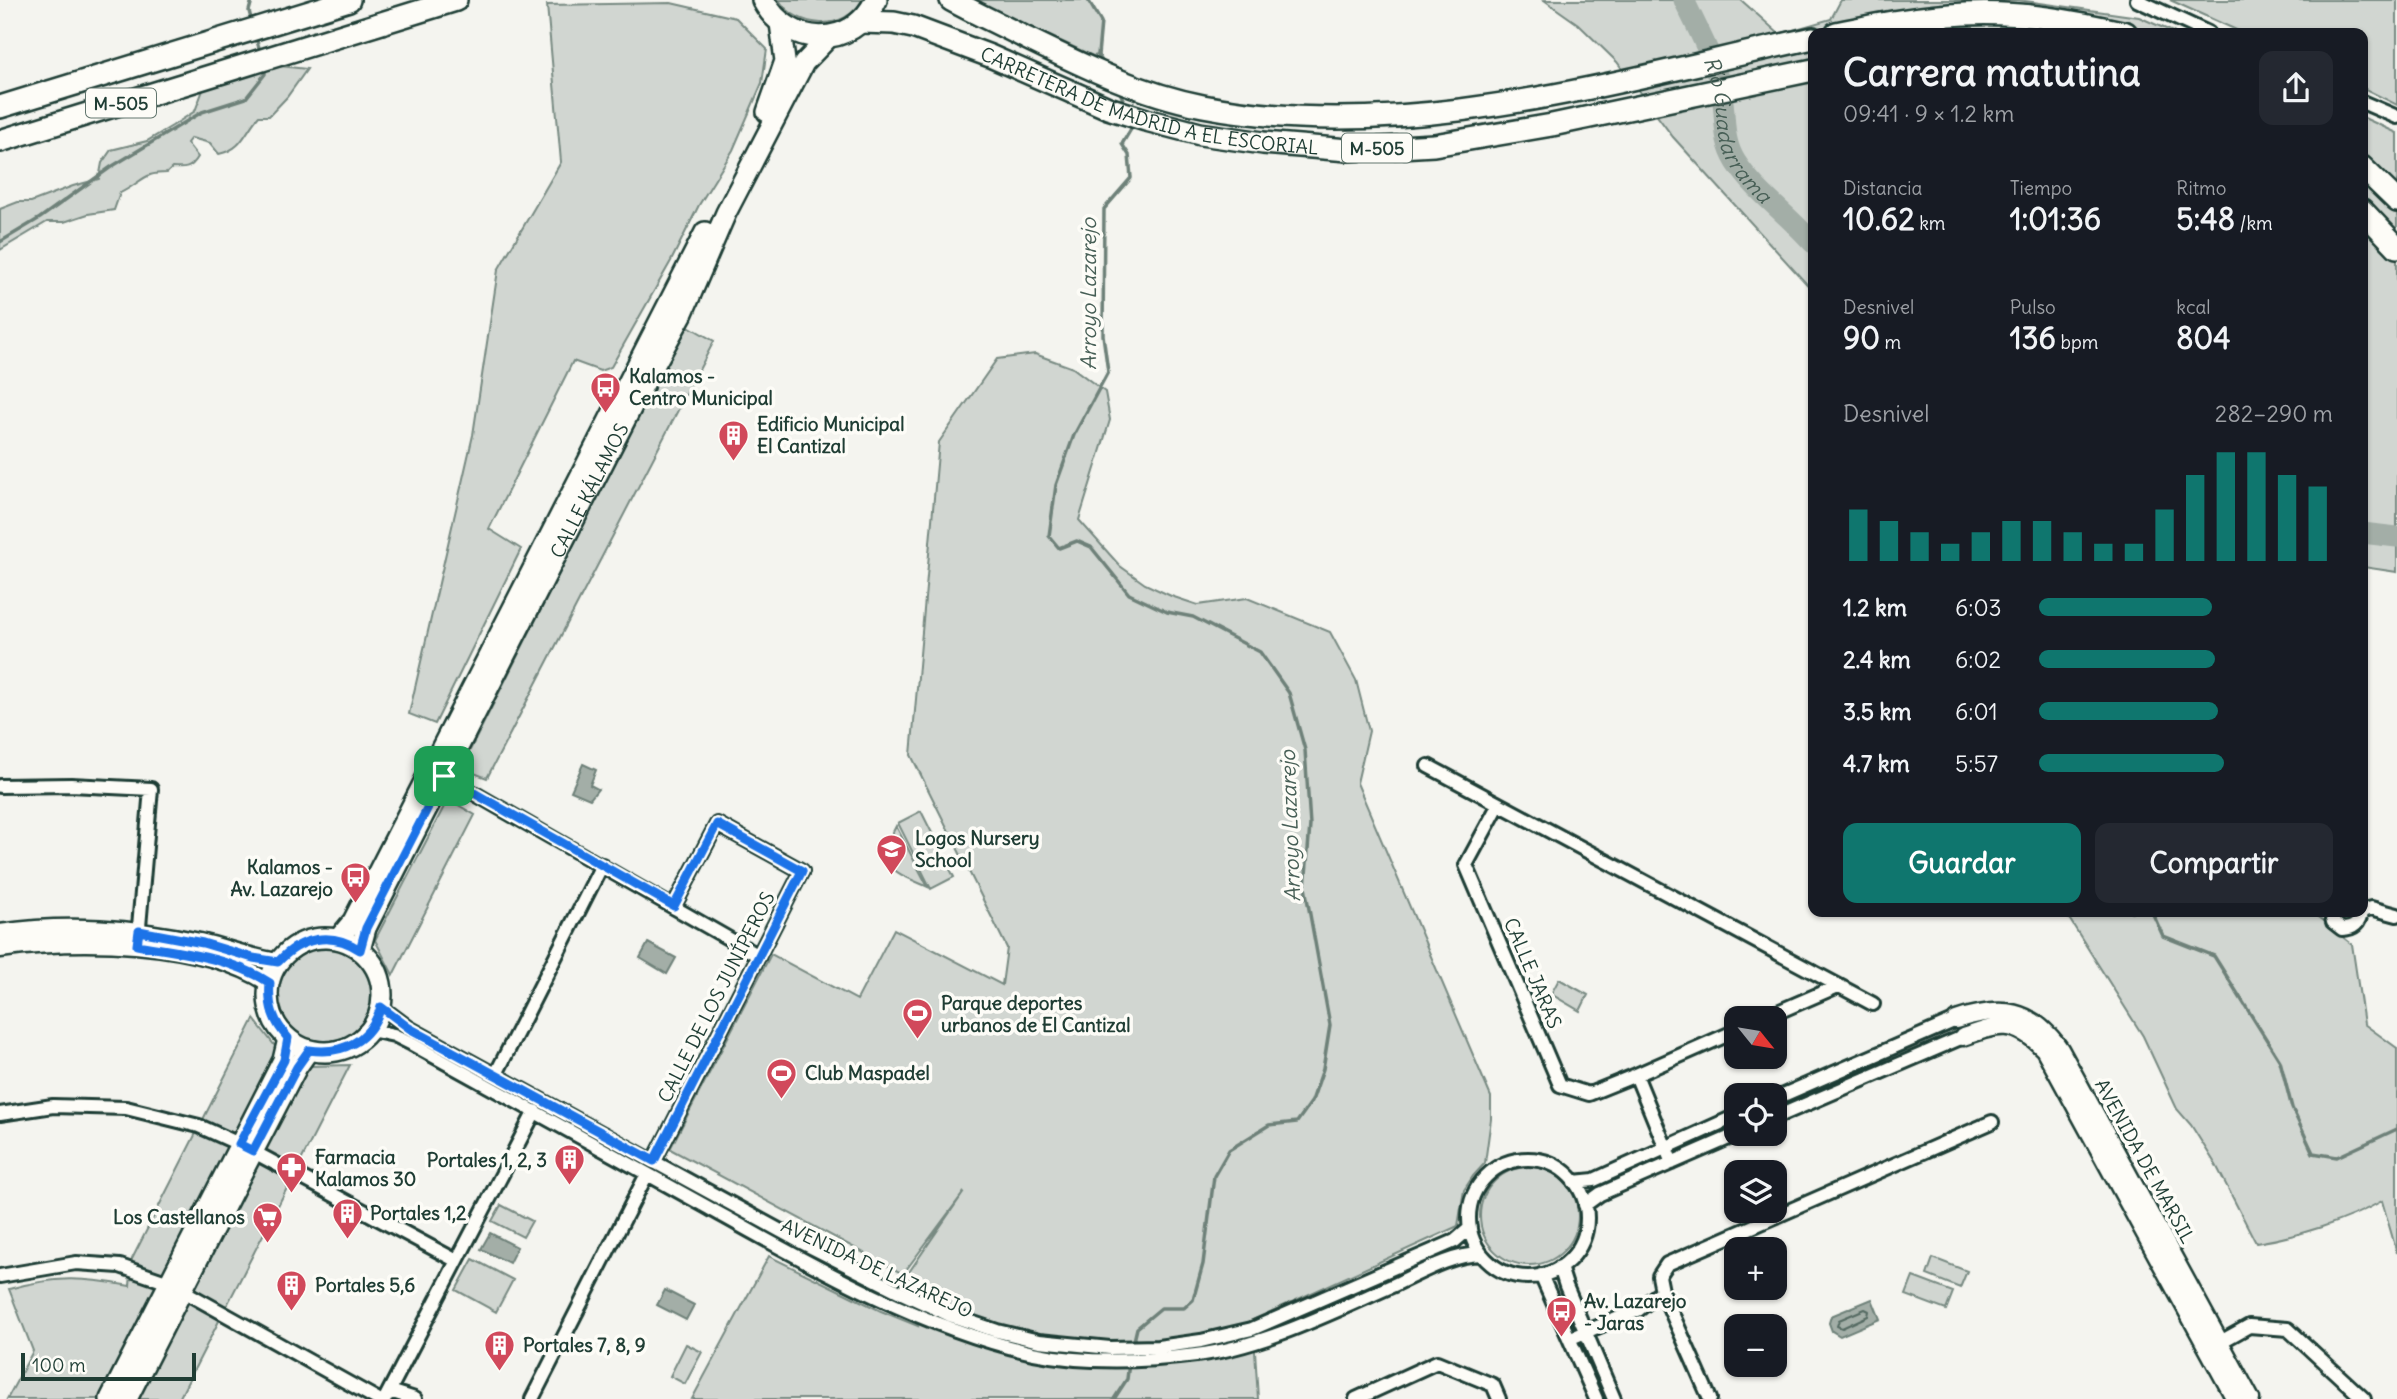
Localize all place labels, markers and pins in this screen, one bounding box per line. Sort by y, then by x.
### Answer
place label: Kalamos - Centro Municipal [629,364,773,410]
bus stop icon: Kalamos - Centro Municipal [589,370,623,414]
place label: Edificio Municipal El Cantizal [757,412,904,458]
building icon: Edificio Municipal El Cantizal [717,418,751,462]
pin [414,746,474,806]
place label: Logos Nursery School [915,826,1040,872]
school or university icon: Logos Nursery School [875,832,909,876]
place label: Kalamos - Av. Lazarejo [230,855,333,901]
bus stop icon: Kalamos - Av. Lazarejo [339,861,373,905]
place label: Parque deportes urbanos de El Cantizal [941,991,1131,1037]
sports icon: Parque deportes urbanos de El Cantizal [901,997,935,1041]
sports icon: Club Maspadel [765,1056,799,1100]
place label: Club Maspadel [805,1061,930,1085]
building icon: Portales 1, 2, 3 [553,1143,587,1187]
place label: Farmacia Kalamos 30 [315,1145,416,1191]
place label: Portales 1, 2, 3 [427,1148,547,1172]
pharmacy icon: Farmacia Kalamos 30 [275,1151,309,1195]
building icon: Portales 1,2 [330,1196,364,1240]
supermarket icon: Los Castellanos [251,1200,285,1244]
place label: Portales 1,2 [370,1201,466,1225]
place label: Los Castellanos [113,1205,245,1229]
building icon: Portales 5,6 [275,1268,309,1312]
place label: Portales 5,6 [315,1273,415,1297]
place label: Av. Lazarejo - Jaras [1584,1289,1687,1335]
bus stop icon: Av. Lazarejo - Jaras [1544,1295,1578,1339]
building icon: Portales 7, 8, 9 [483,1328,517,1372]
place label: Portales 7, 8, 9 [523,1333,646,1357]

